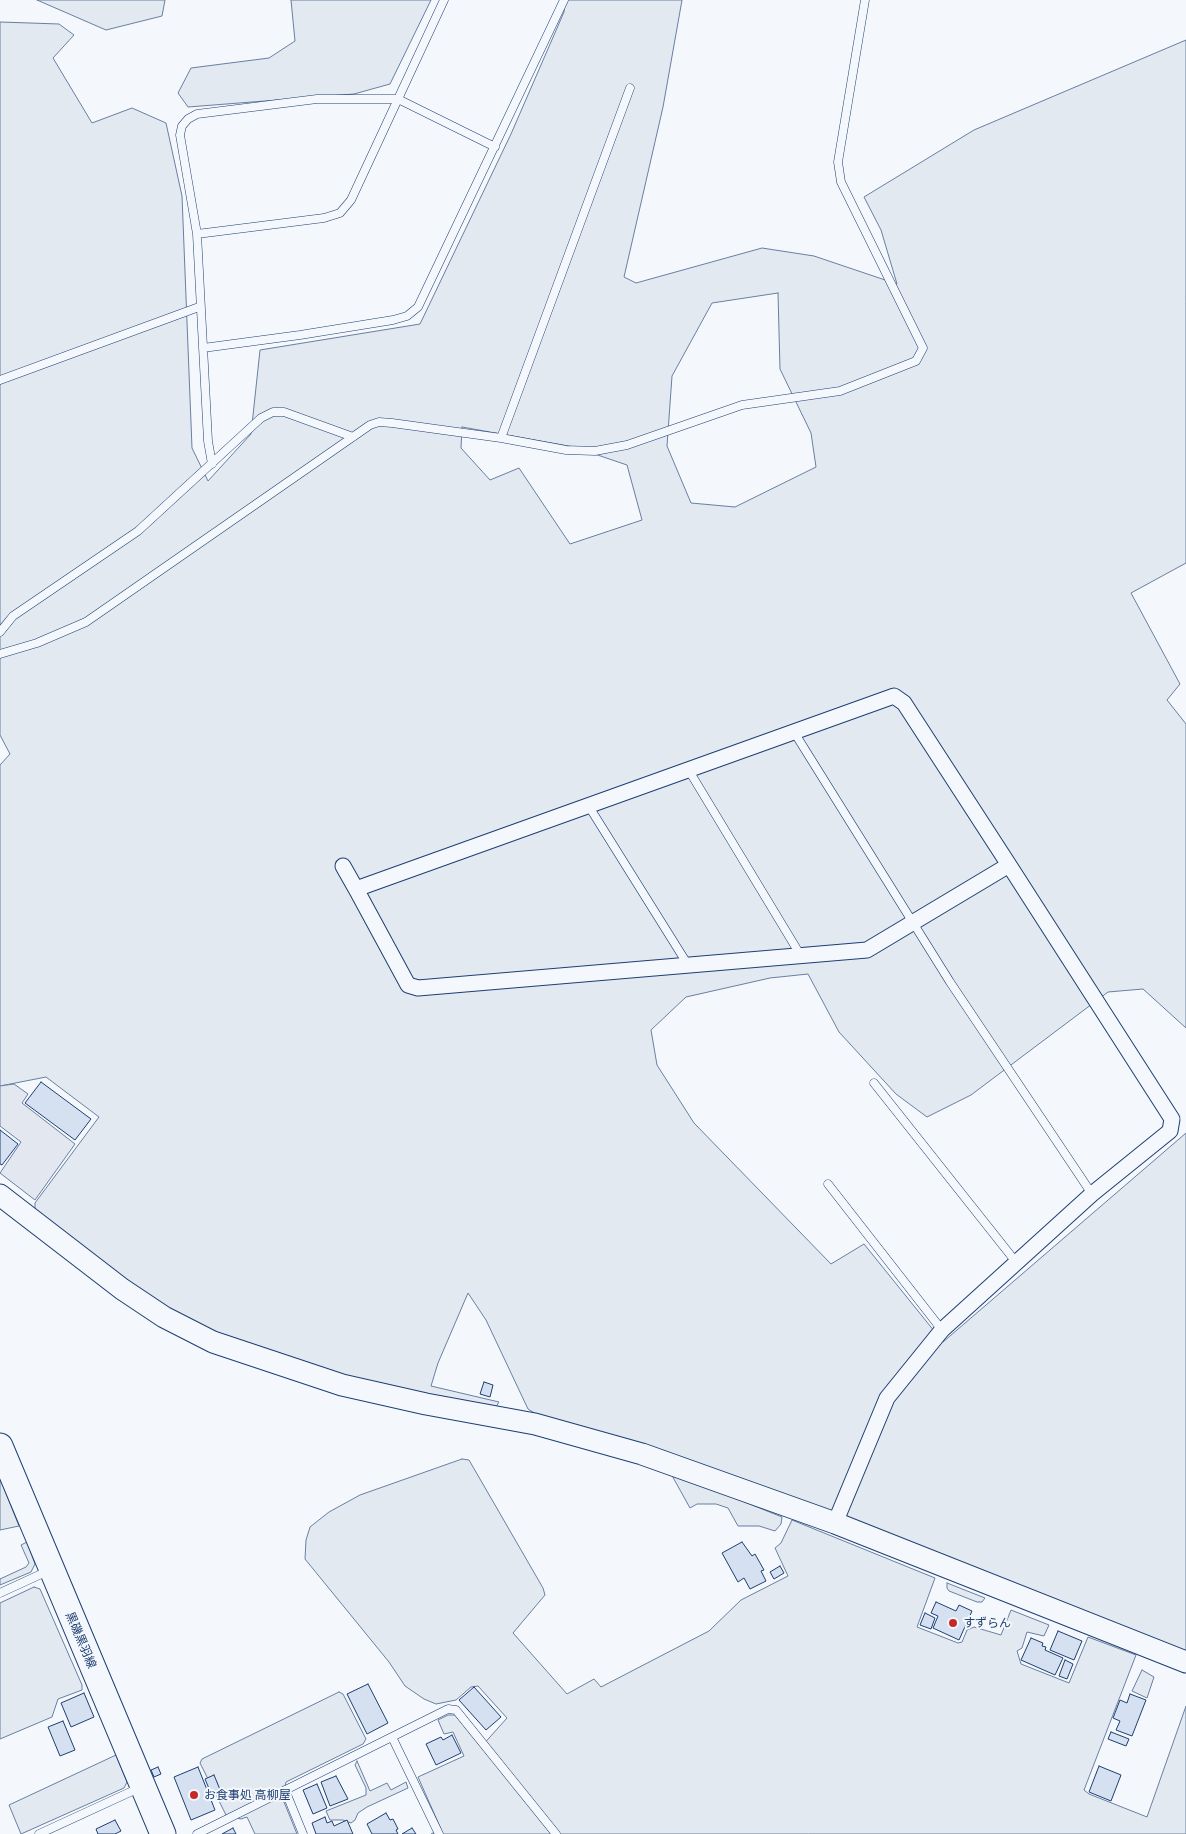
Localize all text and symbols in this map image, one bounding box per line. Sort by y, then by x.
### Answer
street label: 黒磯黒羽線 [63,1610,99,1670]
place label: すずらん [963,1616,1011,1630]
marker: すずらん [947,1617,959,1629]
place label: お食事処 高柳屋 [204,1788,291,1802]
marker: お食事処 高柳屋 [188,1789,200,1801]

